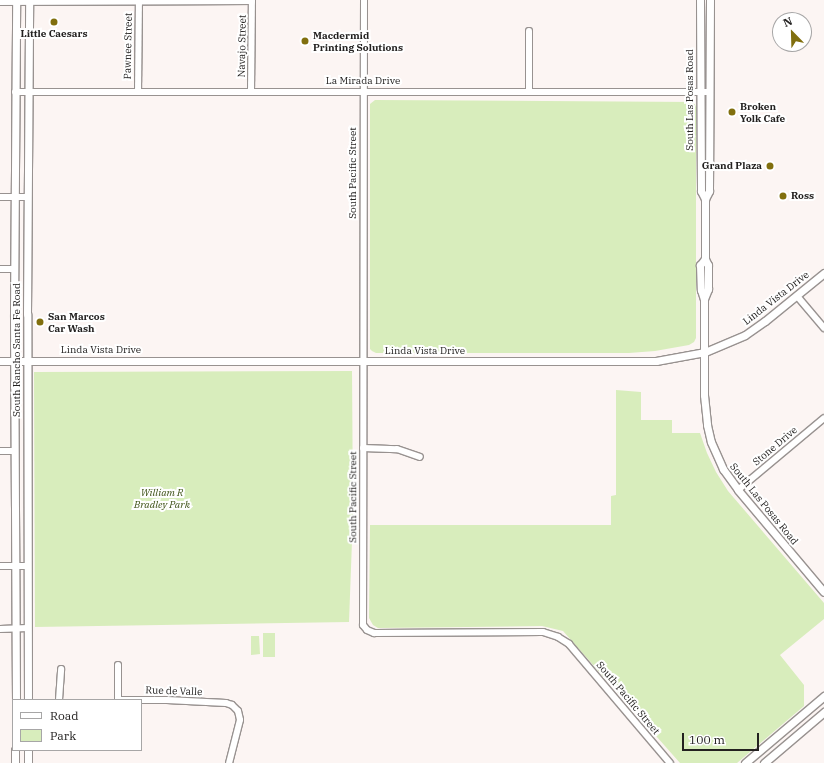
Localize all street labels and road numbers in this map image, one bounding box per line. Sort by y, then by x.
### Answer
street label: Pawnee Street [121,13,135,79]
street label: Navajo Street [235,14,249,78]
street label: South Las Posas Road [684,49,696,151]
street label: La Mirada Drive [326,75,400,87]
street label: South Pacific Street [347,127,359,219]
street label: Linda Vista Drive [741,269,811,327]
street label: South Rancho Santa Fe Road [11,283,23,417]
street label: Linda Vista Drive [61,344,141,356]
street label: Linda Vista Drive [385,345,465,357]
street label: Stone Drive [750,424,800,468]
street label: South Pacific Street [347,451,359,543]
street label: South Las Posas Road [727,461,801,547]
street label: South Pacific Street [594,659,662,737]
street label: Rue de Valle [145,684,203,698]

